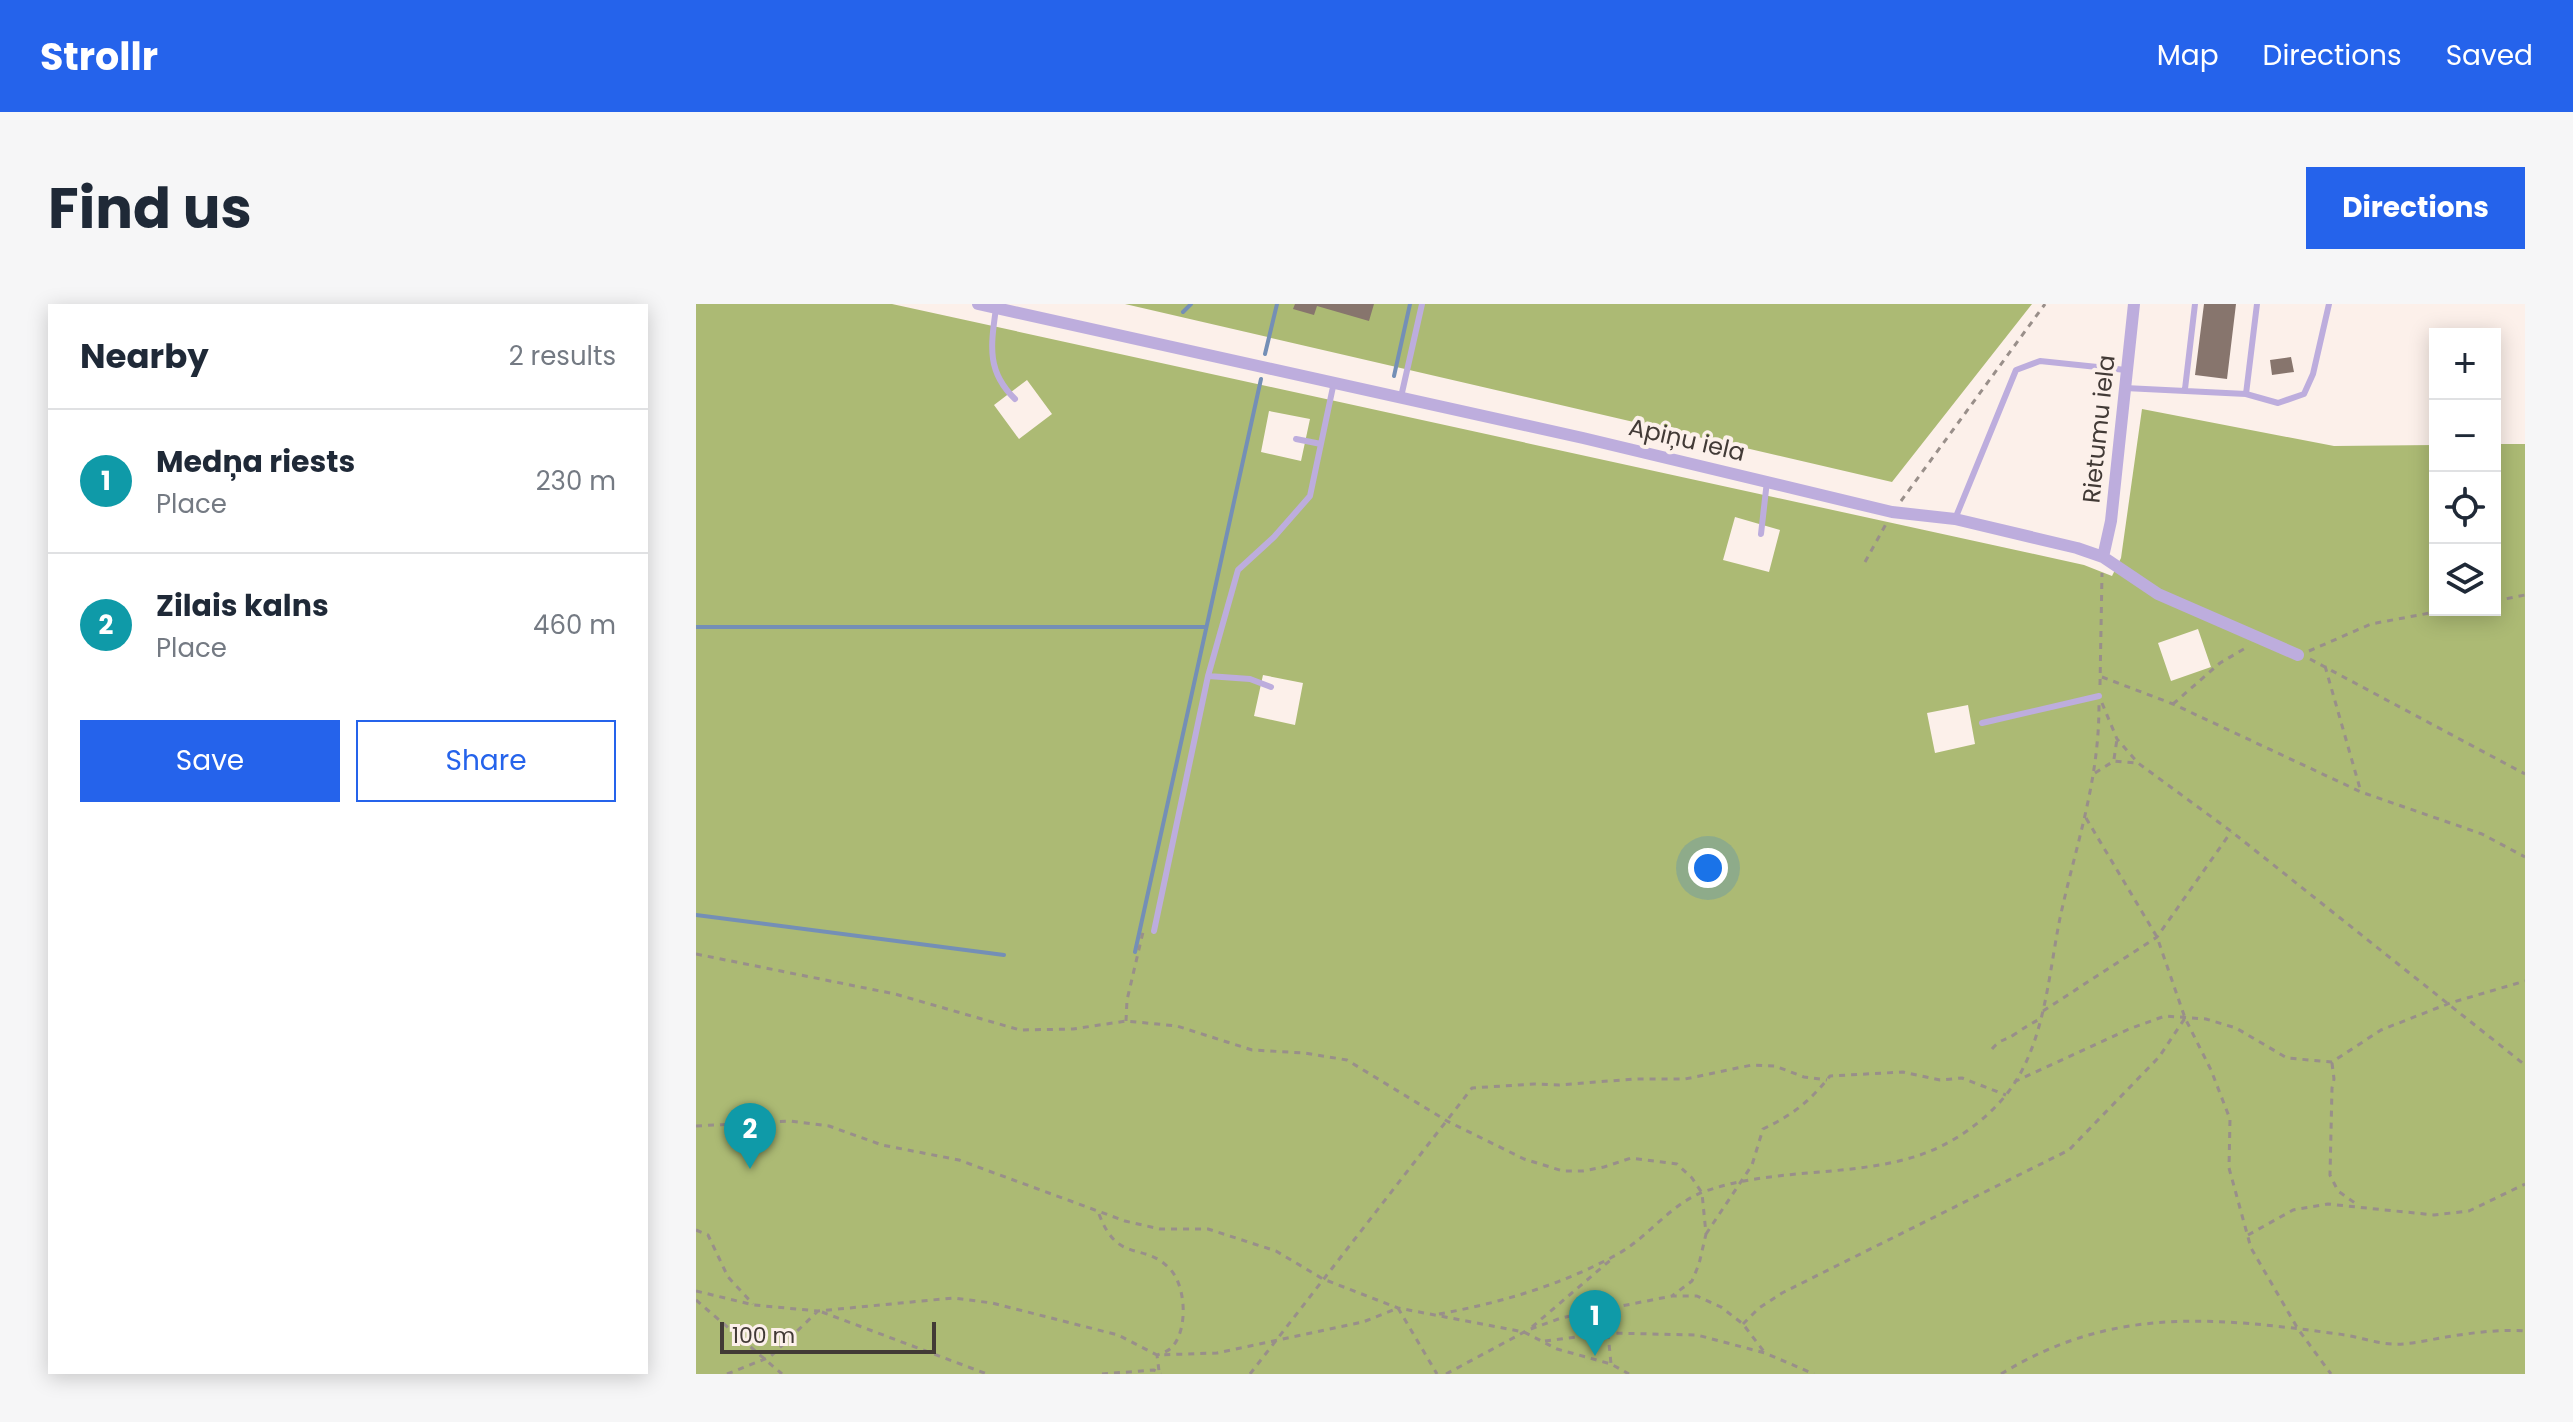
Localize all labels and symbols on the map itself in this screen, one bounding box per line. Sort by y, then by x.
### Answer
street label: Rietumu iela [2074,353,2123,505]
street label: Apiņu iela [1626,410,1748,469]
your location [1688,848,1728,888]
pin: 2 [724,1103,776,1169]
pin: 1 [1569,1290,1621,1356]
scale bar [720,1318,936,1354]

